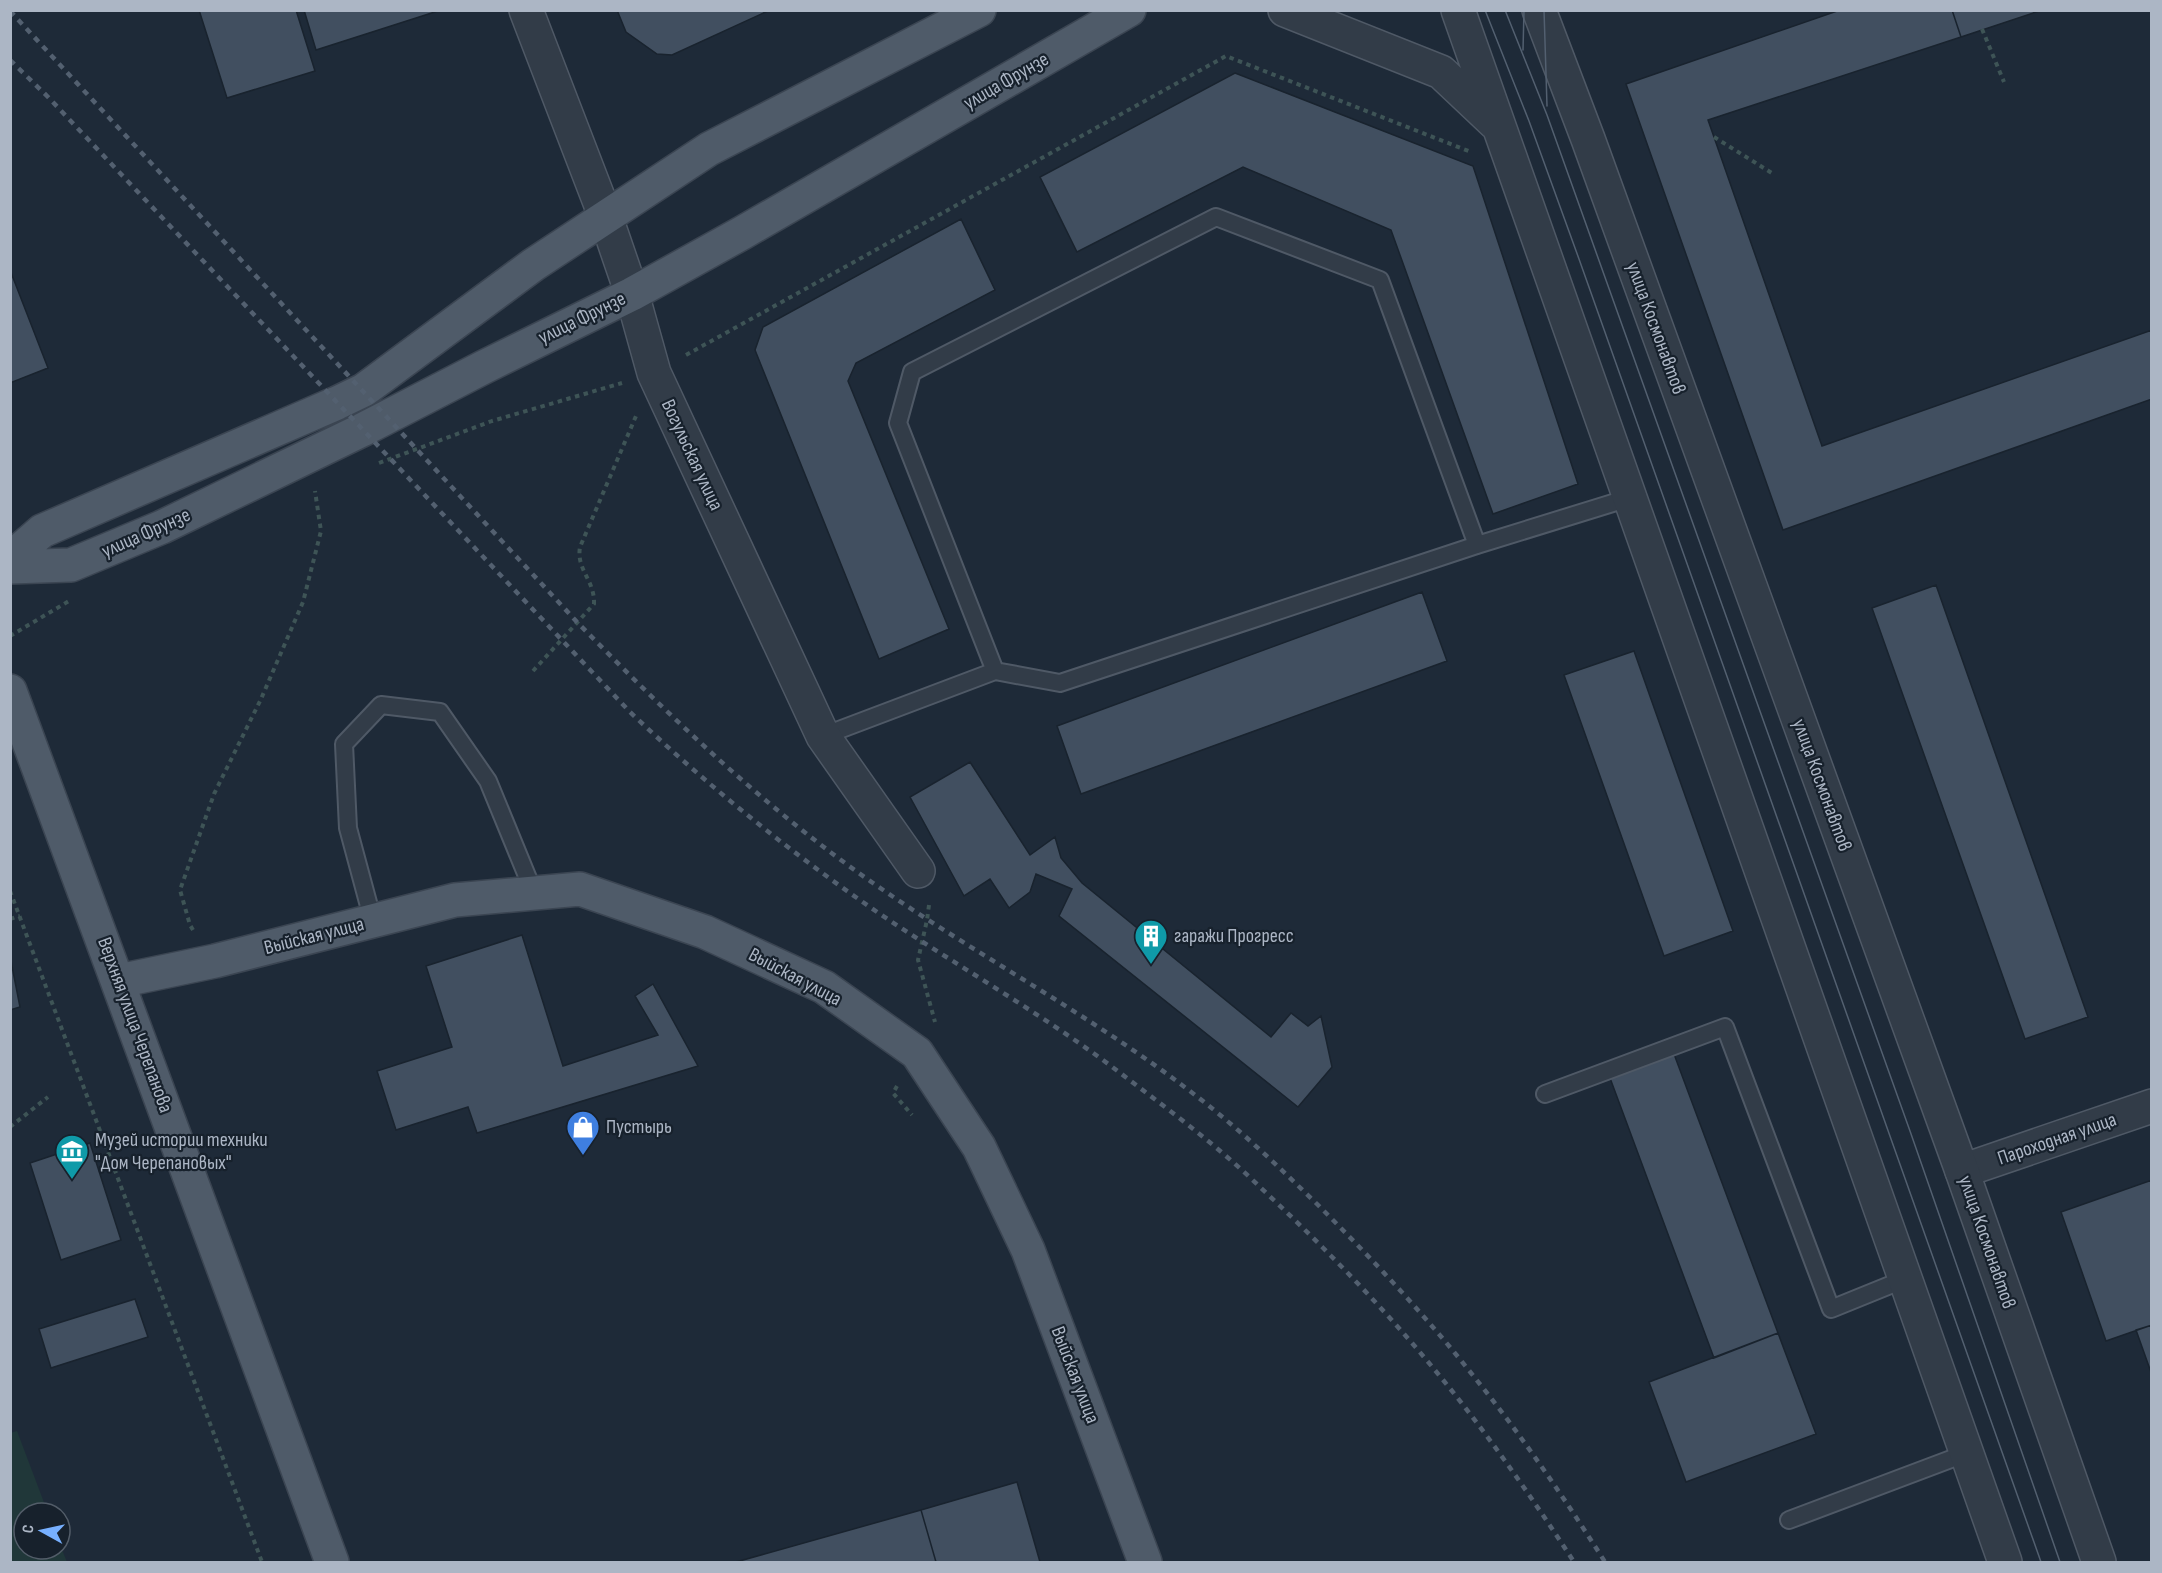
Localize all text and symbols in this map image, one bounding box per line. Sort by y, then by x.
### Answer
street label: улица Фрунзе [959,47,1053,115]
street label: улица Космонавтов [1621,258,1691,398]
street label: улица Фрунзе [534,287,630,349]
street label: Вогульская улица [656,396,728,514]
street label: улица Фрунзе [98,503,194,563]
street label: улица Космонавтов [1787,715,1857,855]
street label: Выйская улица [262,912,366,960]
building icon: гаражи Прогресс [1133,918,1169,965]
place label: гаражи Прогресс [1174,924,1294,948]
street label: Верхняя улица Черепанова [92,934,178,1116]
street label: Выйская улица [744,942,846,1012]
street label: Пароходная улица [1994,1107,2120,1171]
shop icon: Пустырь [565,1109,601,1156]
place label: Пустырь [606,1115,672,1139]
place label: Музей истории техники "Дом Черепановых" [95,1128,268,1175]
museum icon: Музей истории техники "Дом Черепановых" [54,1133,90,1180]
street label: улица Космонавтов [1953,1172,2021,1312]
street label: Выйская улица [1046,1323,1104,1427]
north arrow [12,1501,72,1561]
text: С [19,1524,39,1535]

